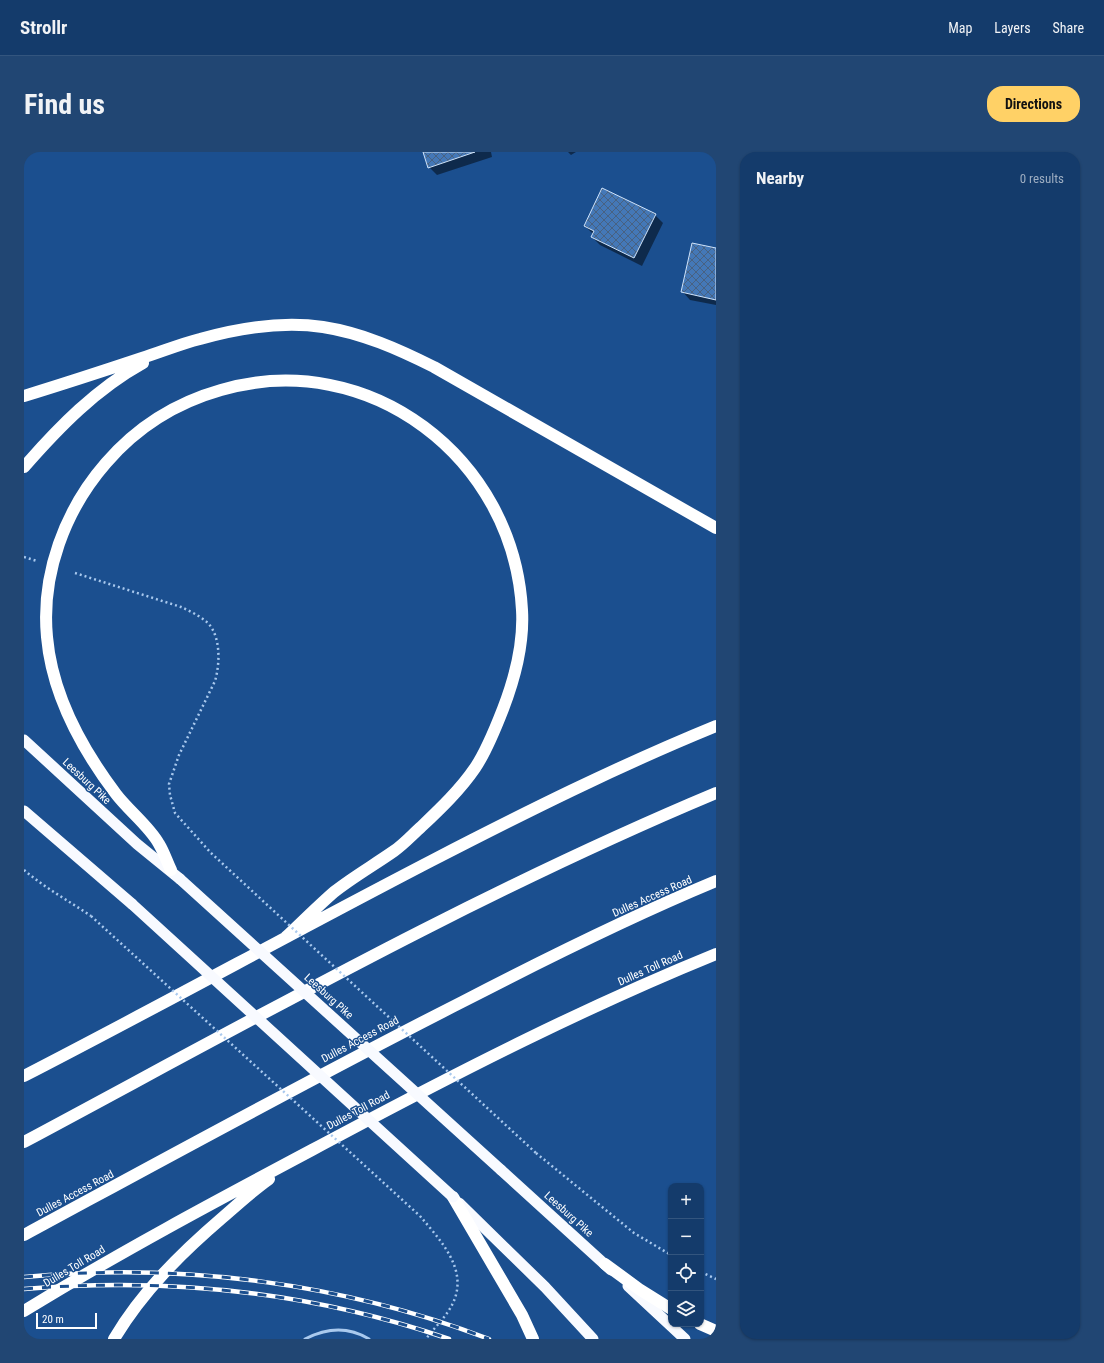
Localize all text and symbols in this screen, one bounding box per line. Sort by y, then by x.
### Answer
text: Strollr [20,16,67,39]
text: Map [948,20,972,36]
text: Layers [994,20,1031,36]
text: Share [1053,20,1084,36]
button: Directions [987,86,1080,122]
text: Find us [24,88,105,121]
text: Nearby [756,168,804,188]
text: 0 results [1020,171,1064,186]
street label: Leesburg Pike [60,756,113,807]
street label: Dulles Access Road [610,873,694,920]
street label: Dulles Toll Road [616,948,685,989]
street label: Leesburg Pike [302,971,356,1022]
street label: Dulles Access Road [319,1014,401,1065]
street label: Dulles Toll Road [324,1088,392,1132]
street label: Dulles Access Road [34,1168,116,1219]
map controls [668,1183,704,1327]
button: + [668,1183,704,1219]
street label: Leesburg Pike [542,1189,596,1240]
button: − [668,1219,704,1255]
street label: Dulles Toll Road [41,1243,107,1290]
button: locate [668,1255,704,1291]
button: layers [668,1291,704,1327]
scale bar [36,1311,97,1330]
text: 20 m [42,1313,64,1326]

